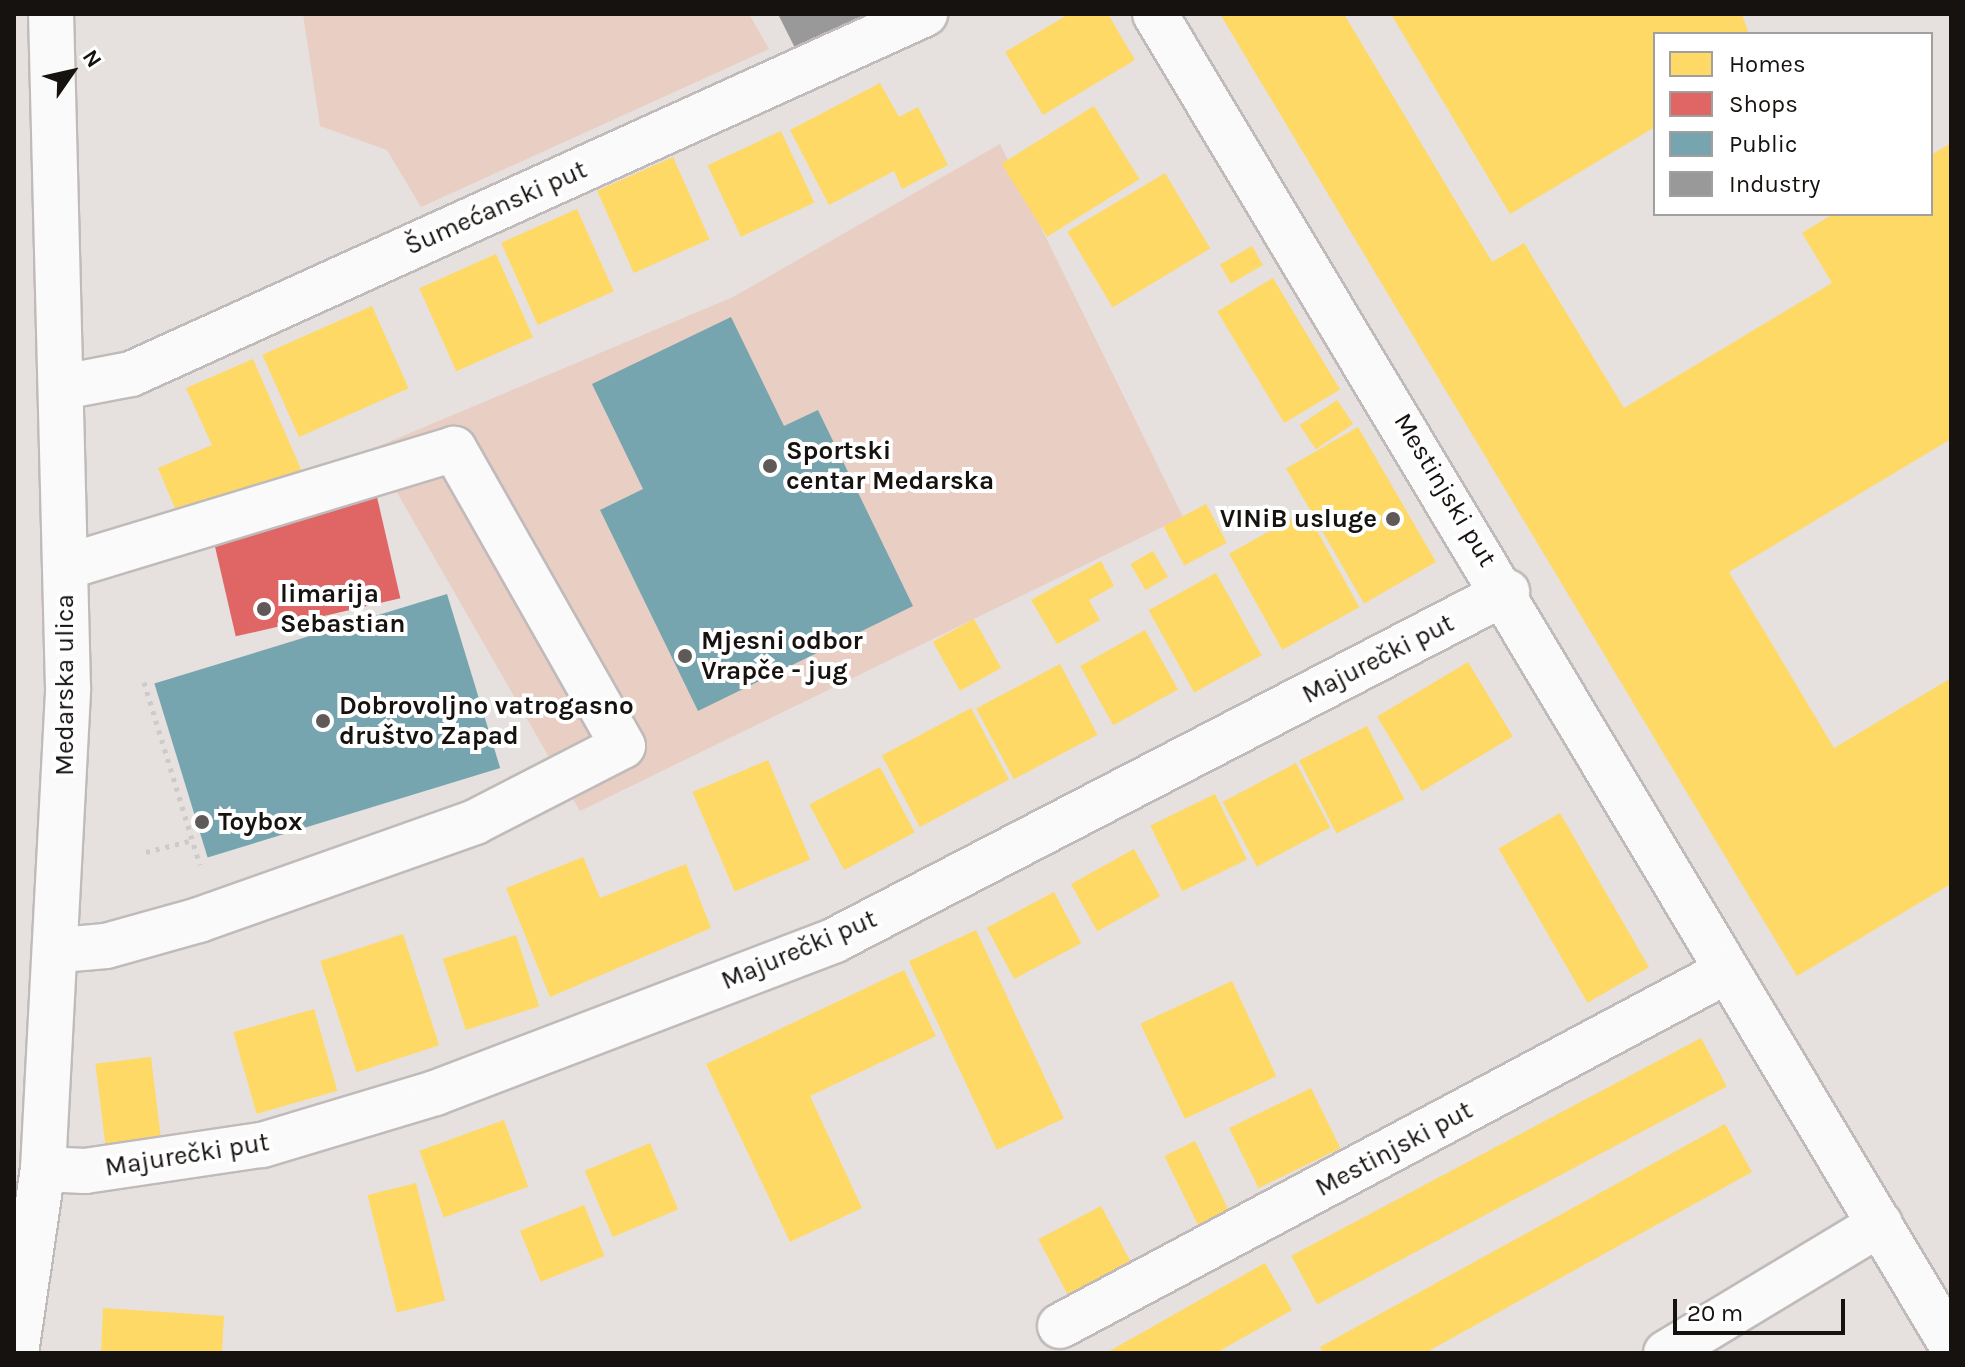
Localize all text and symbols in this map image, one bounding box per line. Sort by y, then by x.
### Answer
north arrow [32,32,112,112]
legend [1653,32,1933,216]
text: N [77,45,107,72]
text: Homes [1729,50,1806,78]
text: Shops [1729,90,1798,118]
text: Public [1729,130,1797,158]
street label: Šumećanski put [400,154,592,262]
text: Industry [1729,170,1820,198]
street label: Mestinjski put [1387,408,1503,572]
place label: Sportski centar Medarska [786,435,994,496]
marker: Sportski centar Medarska [761,457,779,475]
place label: VINiB usluge [1220,503,1377,535]
marker: VINiB usluge [1384,510,1402,528]
place label: limarija Sebastian [280,578,405,640]
street label: Medarska ulica [49,594,81,776]
marker: limarija Sebastian [255,600,273,618]
street label: Majurečki put [1297,607,1459,711]
place label: Mjesni odbor Vrapče - jug [701,625,863,686]
marker: Mjesni odbor Vrapče - jug [676,647,694,665]
place label: Dobrovoljno vatrogasno društvo Zapad [339,690,634,752]
marker: Dobrovoljno vatrogasno društvo Zapad [314,712,332,730]
place label: Toybox [218,806,302,838]
marker: Toybox [193,813,211,831]
street label: Majurečki put [717,903,881,997]
street label: Mestinjski put [1310,1095,1478,1203]
street label: Majurečki put [103,1127,271,1183]
scale bar [1677,1283,1849,1333]
text: 20 m [1687,1299,1743,1327]

